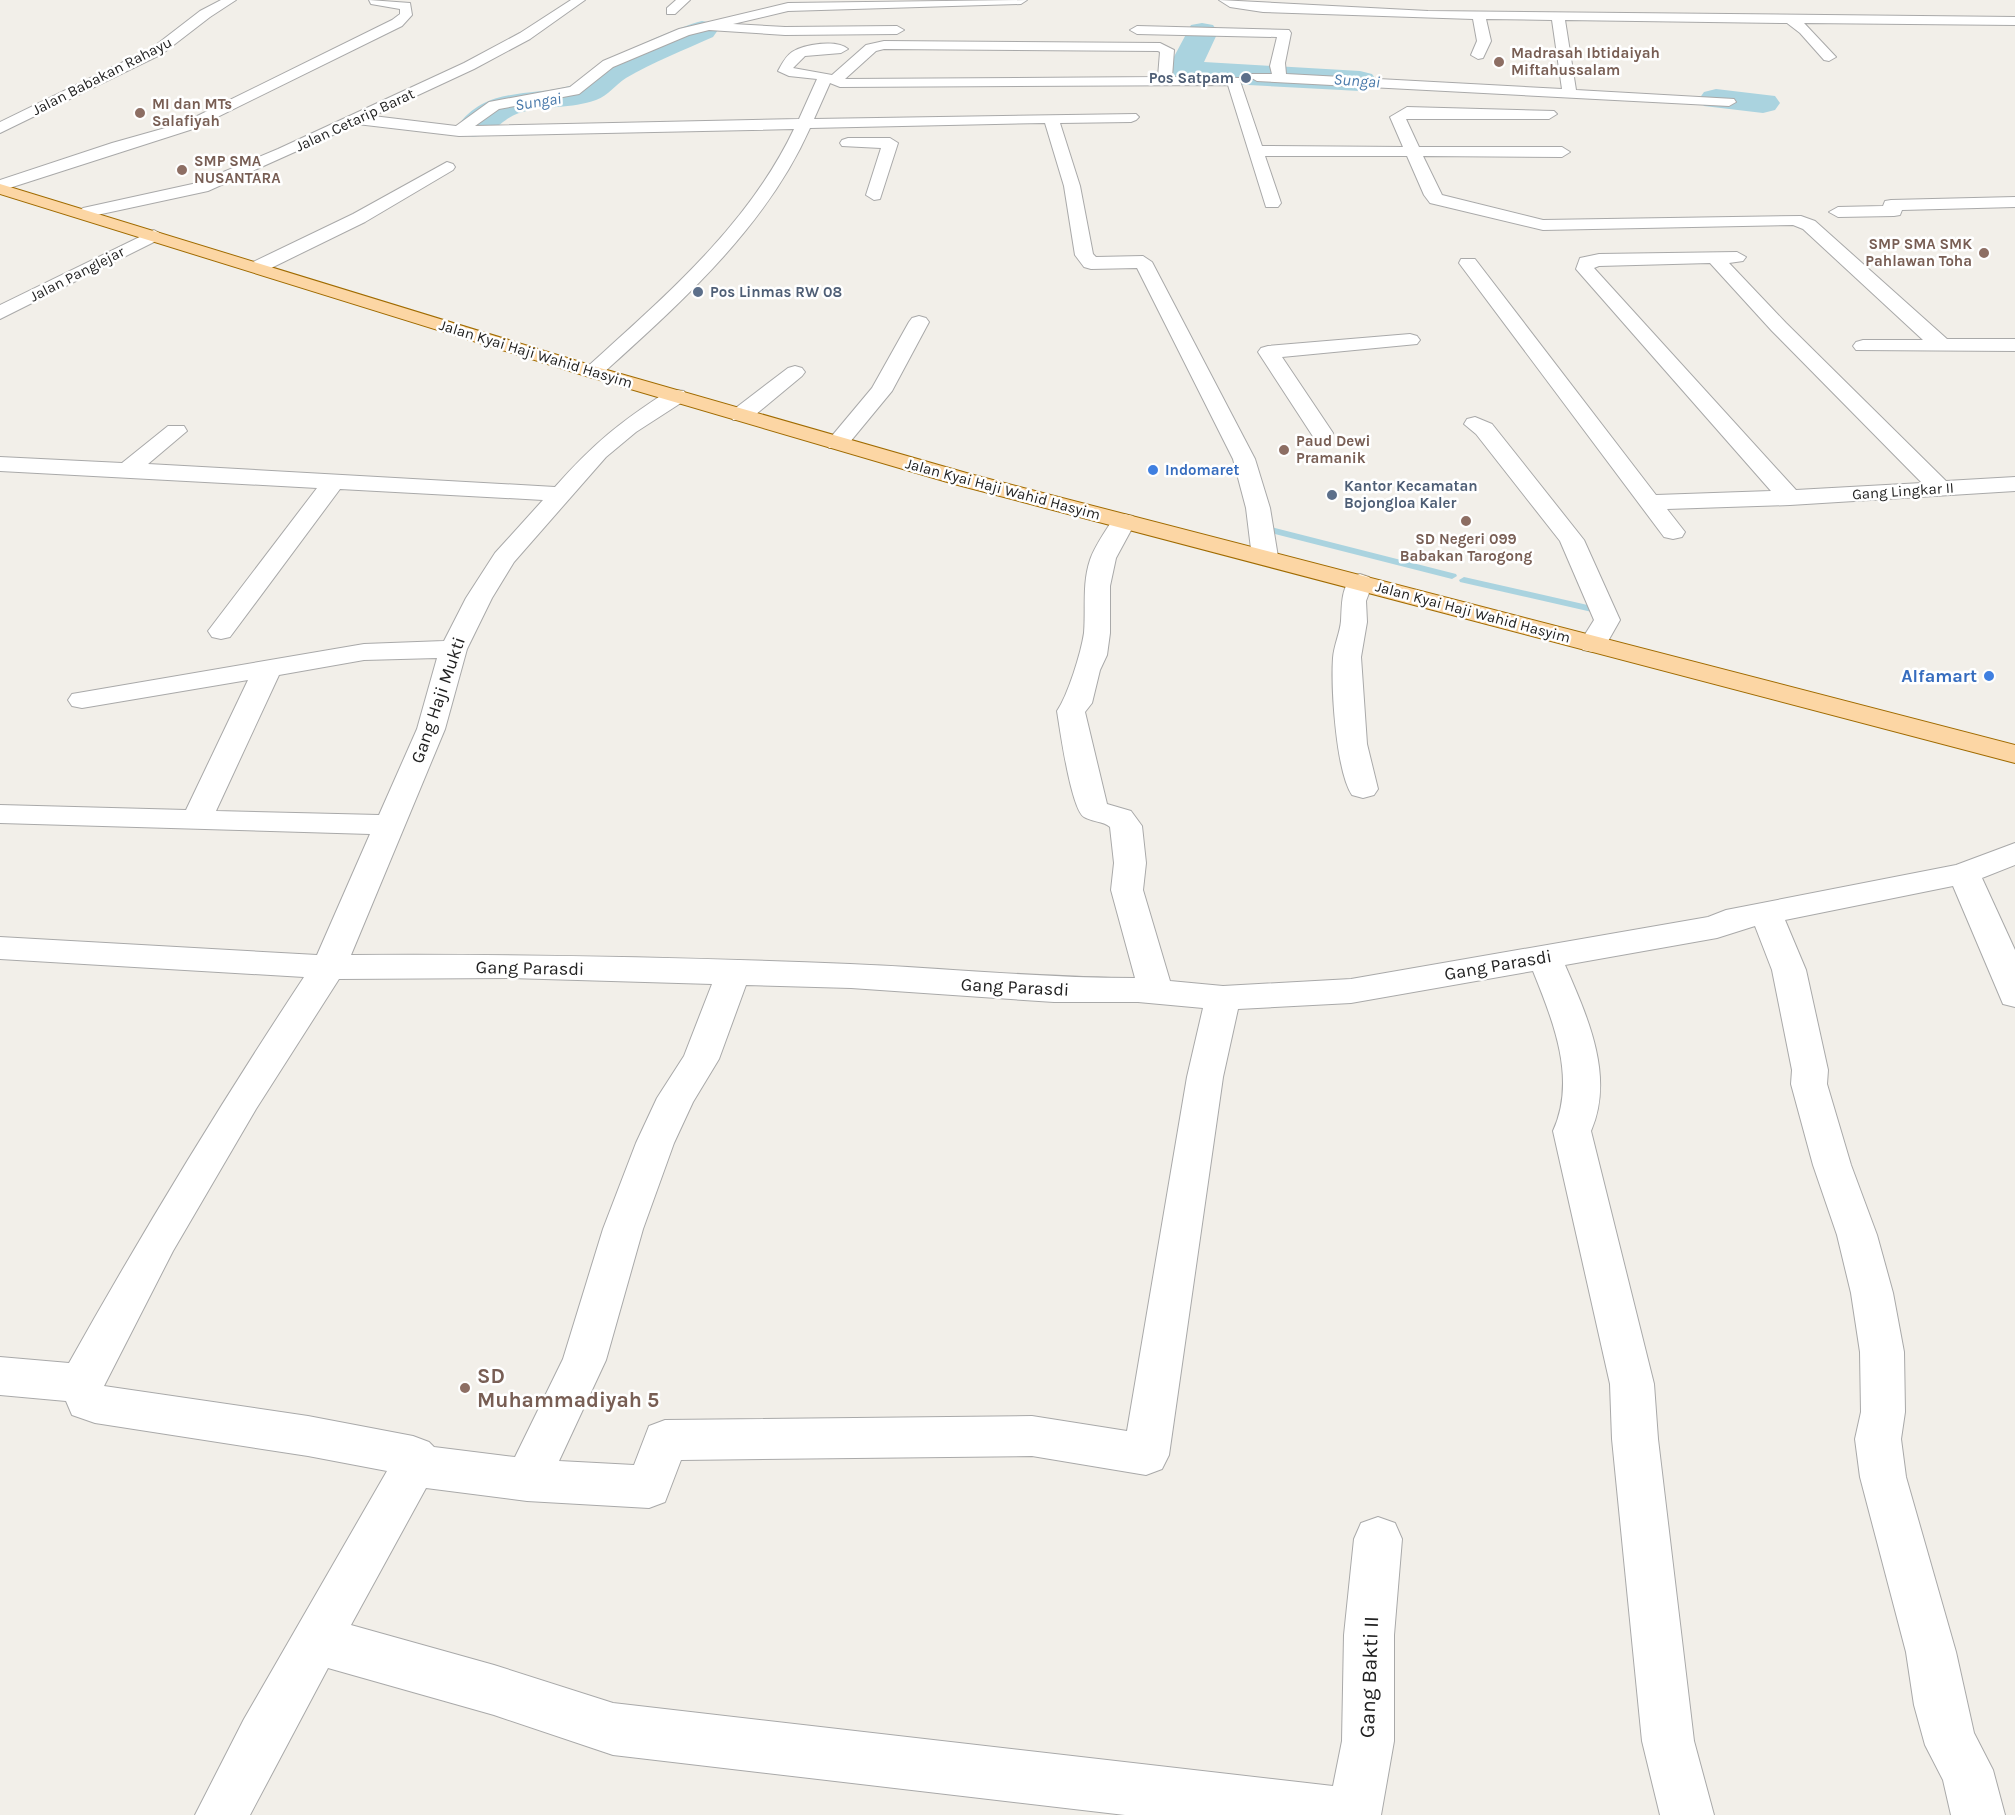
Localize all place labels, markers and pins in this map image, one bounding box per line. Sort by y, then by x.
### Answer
place label: Madrasah Ibtidaiyah Miftahussalam [1511,44,1660,79]
marker: Madrasah Ibtidaiyah Miftahussalam [1492,55,1506,69]
place label: Pos Satpam [1149,69,1234,87]
marker: Pos Satpam [1239,71,1253,85]
place label: MI dan MTs Salafiyah [152,95,232,130]
marker: MI dan MTs Salafiyah [133,106,147,120]
place label: SMP SMA NUSANTARA [194,152,281,187]
marker: SMP SMA NUSANTARA [175,163,189,177]
place label: SMP SMA SMK Pahlawan Toha [1865,235,1972,270]
marker: SMP SMA SMK Pahlawan Toha [1977,246,1991,260]
place label: Pos Linmas RW 08 [710,283,842,301]
marker: Pos Linmas RW 08 [691,285,705,299]
place label: Paud Dewi Pramanik [1296,432,1370,467]
marker: Paud Dewi Pramanik [1277,443,1291,457]
place label: Indomaret [1165,461,1239,479]
marker: Indomaret [1146,463,1160,477]
place label: Kantor Kecamatan Bojongloa Kaler [1344,477,1478,512]
marker: Kantor Kecamatan Bojongloa Kaler [1325,488,1339,502]
marker: SD Negeri 099 Babakan Tarogong [1459,514,1473,528]
place label: SD Negeri 099 Babakan Tarogong [1400,530,1532,565]
place label: Alfamart [1901,665,1977,687]
marker: Alfamart [1982,669,1996,683]
place label: SD Muhammadiyah 5 [477,1364,659,1412]
marker: SD Muhammadiyah 5 [458,1381,472,1395]

